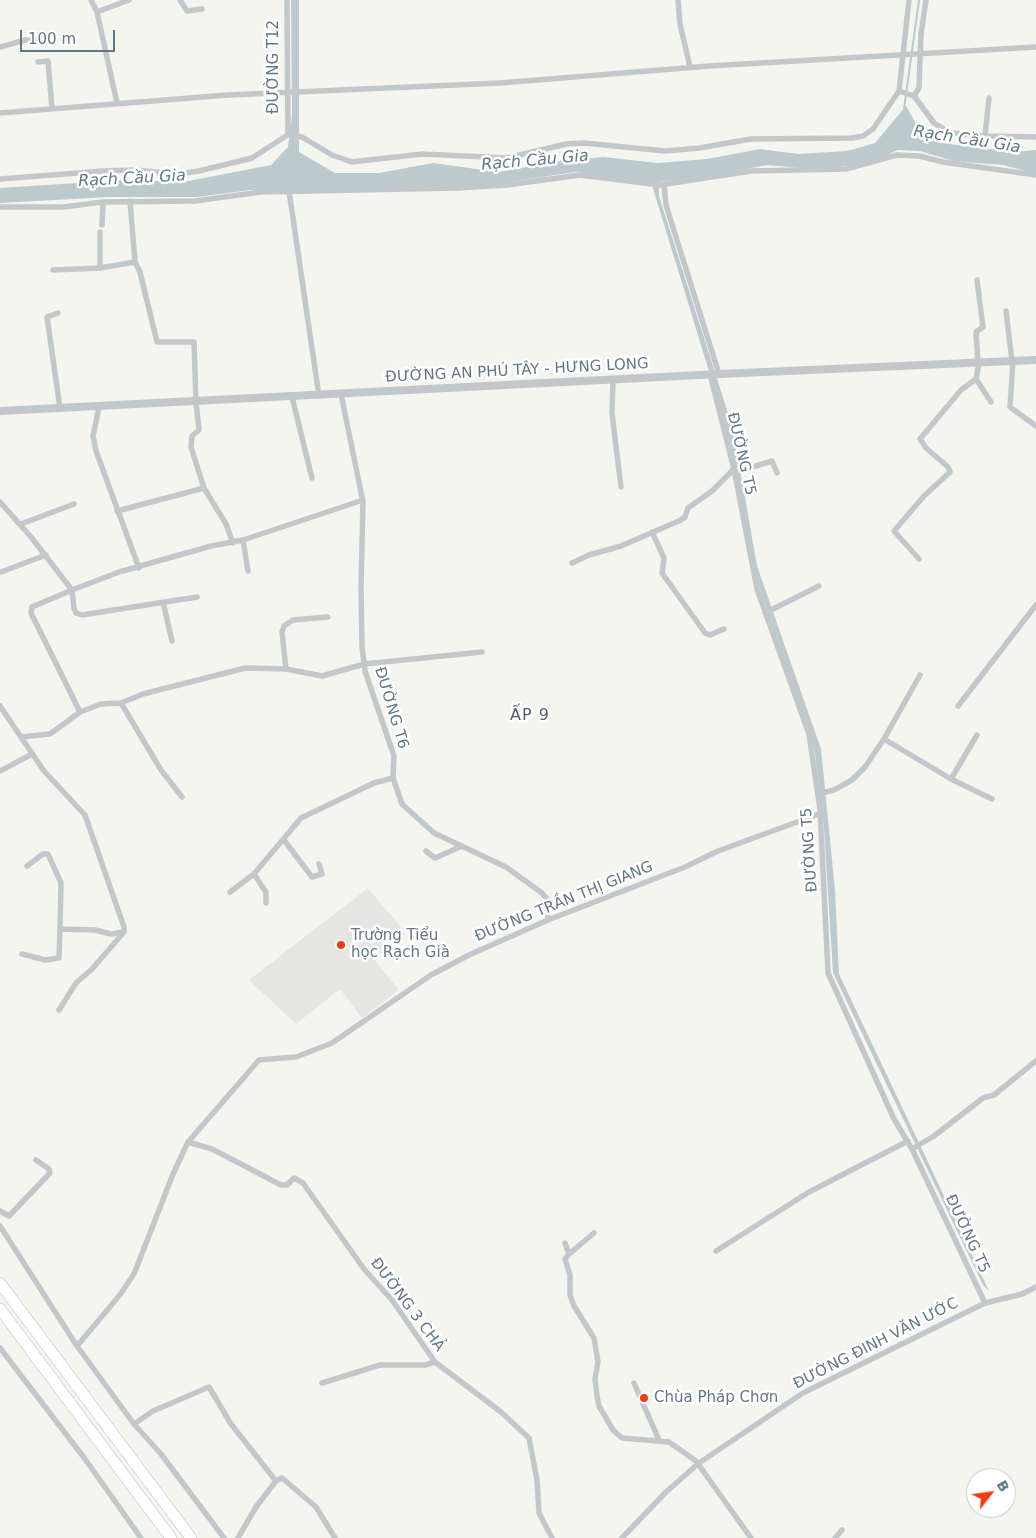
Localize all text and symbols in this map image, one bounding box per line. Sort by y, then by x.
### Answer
scale bar [22,20,118,52]
street label: ĐƯỜNG T12 [265,20,283,114]
text: 100 m [28,30,76,48]
water label: Rạch Cầu Gia [912,122,1022,158]
water label: Rạch Cầu Gia [480,147,590,175]
water label: Rạch Cầu Gia [78,167,186,191]
street label: ĐƯỜNG AN PHÚ TÂY - HƯNG LONG [385,355,649,387]
street label: ĐƯỜNG T5 [723,411,759,497]
street label: ĐƯỜNG T6 [370,665,412,751]
district label: ẤP 9 [510,706,550,726]
street label: ĐƯỜNG T5 [798,807,822,893]
street label: ĐƯỜNG TRẦN THỊ GIANG [472,858,656,946]
place label: Trường Tiểu học Rạch Già [351,927,450,962]
marker: Trường Tiểu học Rạch Già [335,939,347,951]
street label: ĐƯỜNG T5 [941,1192,993,1276]
street label: ĐƯỜNG 3 CHẢ [366,1255,448,1355]
street label: ĐƯỜNG ĐINH VĂN ƯỚC [791,1295,961,1393]
place label: Chùa Pháp Chơn [654,1389,778,1407]
marker: Chùa Pháp Chơn [638,1392,650,1404]
north arrow [966,1468,1016,1518]
text: B [994,1477,1013,1495]

